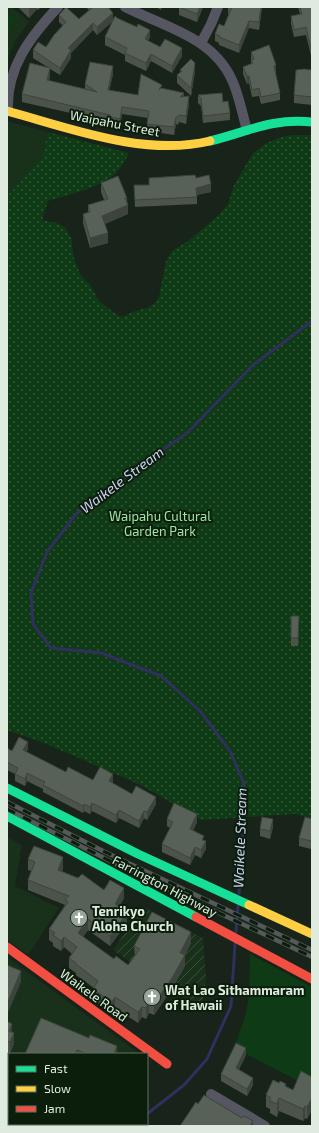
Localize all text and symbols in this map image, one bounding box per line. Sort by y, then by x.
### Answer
street label: Waipahu Street [69,106,161,140]
water label: Waikele Stream [77,443,167,517]
park label: Waipahu Cultural Garden Park [109,508,211,539]
water label: Waikele Stream [229,788,250,888]
street label: Farrington Highway [110,852,220,920]
place label: Tenrikyo Aloha Church [92,903,174,934]
church icon: Tenrikyo Aloha Church [69,908,89,928]
street label: Waikele Road [57,965,131,1025]
place label: Wat Lao Sithammaram of Hawaii [165,982,304,1013]
church icon: Wat Lao Sithammaram of Hawaii [142,987,162,1007]
legend [8,1053,148,1125]
text: Fast [44,1061,68,1075]
text: Slow [44,1081,71,1095]
text: Jam [44,1101,65,1115]

